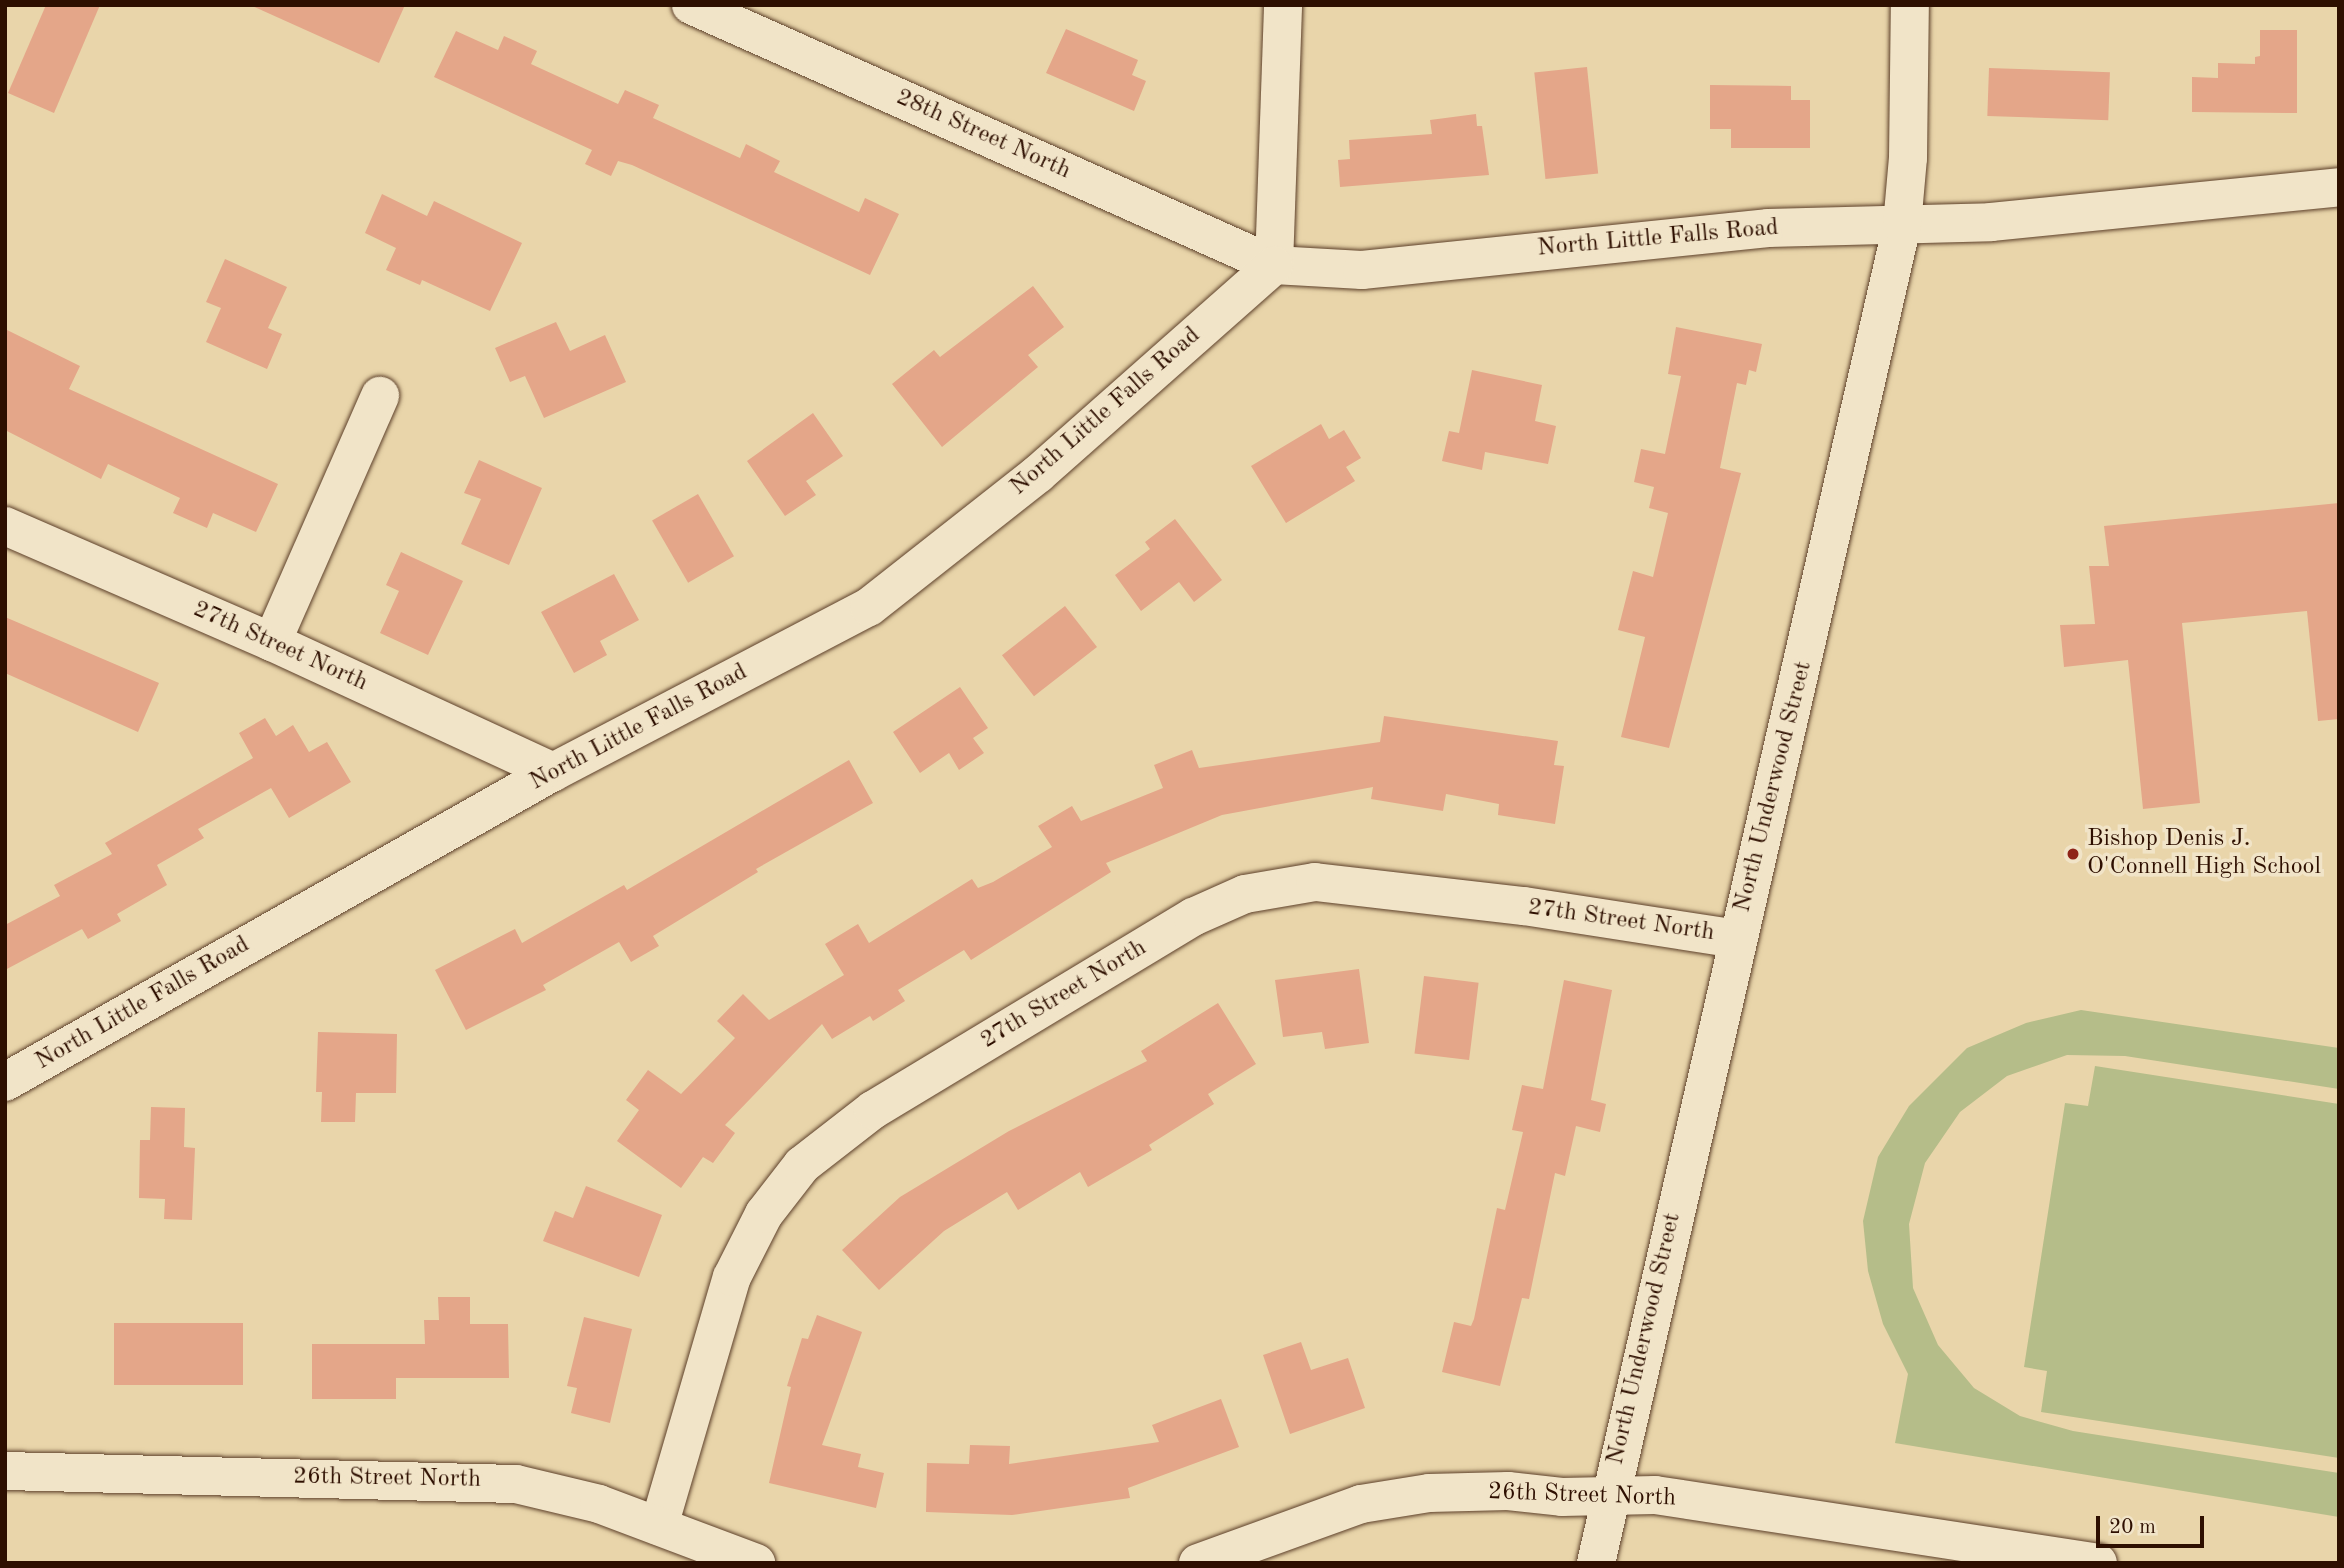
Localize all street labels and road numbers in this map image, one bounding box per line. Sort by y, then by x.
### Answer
street label: 28th Street North [891,84,1075,186]
street label: North Little Falls Road [1536,214,1780,264]
street label: North Little Falls Road [1005,322,1207,502]
street label: 27th Street North [188,596,372,698]
street label: North Little Falls Road [525,658,753,798]
street label: North Underwood Street [1729,659,1819,915]
street label: 27th Street North [1526,894,1716,948]
street label: North Little Falls Road [31,931,255,1077]
street label: 27th Street North [976,934,1152,1056]
street label: North Underwood Street [1602,1210,1688,1468]
street label: 26th Street North [293,1463,481,1495]
street label: 26th Street North [1488,1478,1676,1514]

